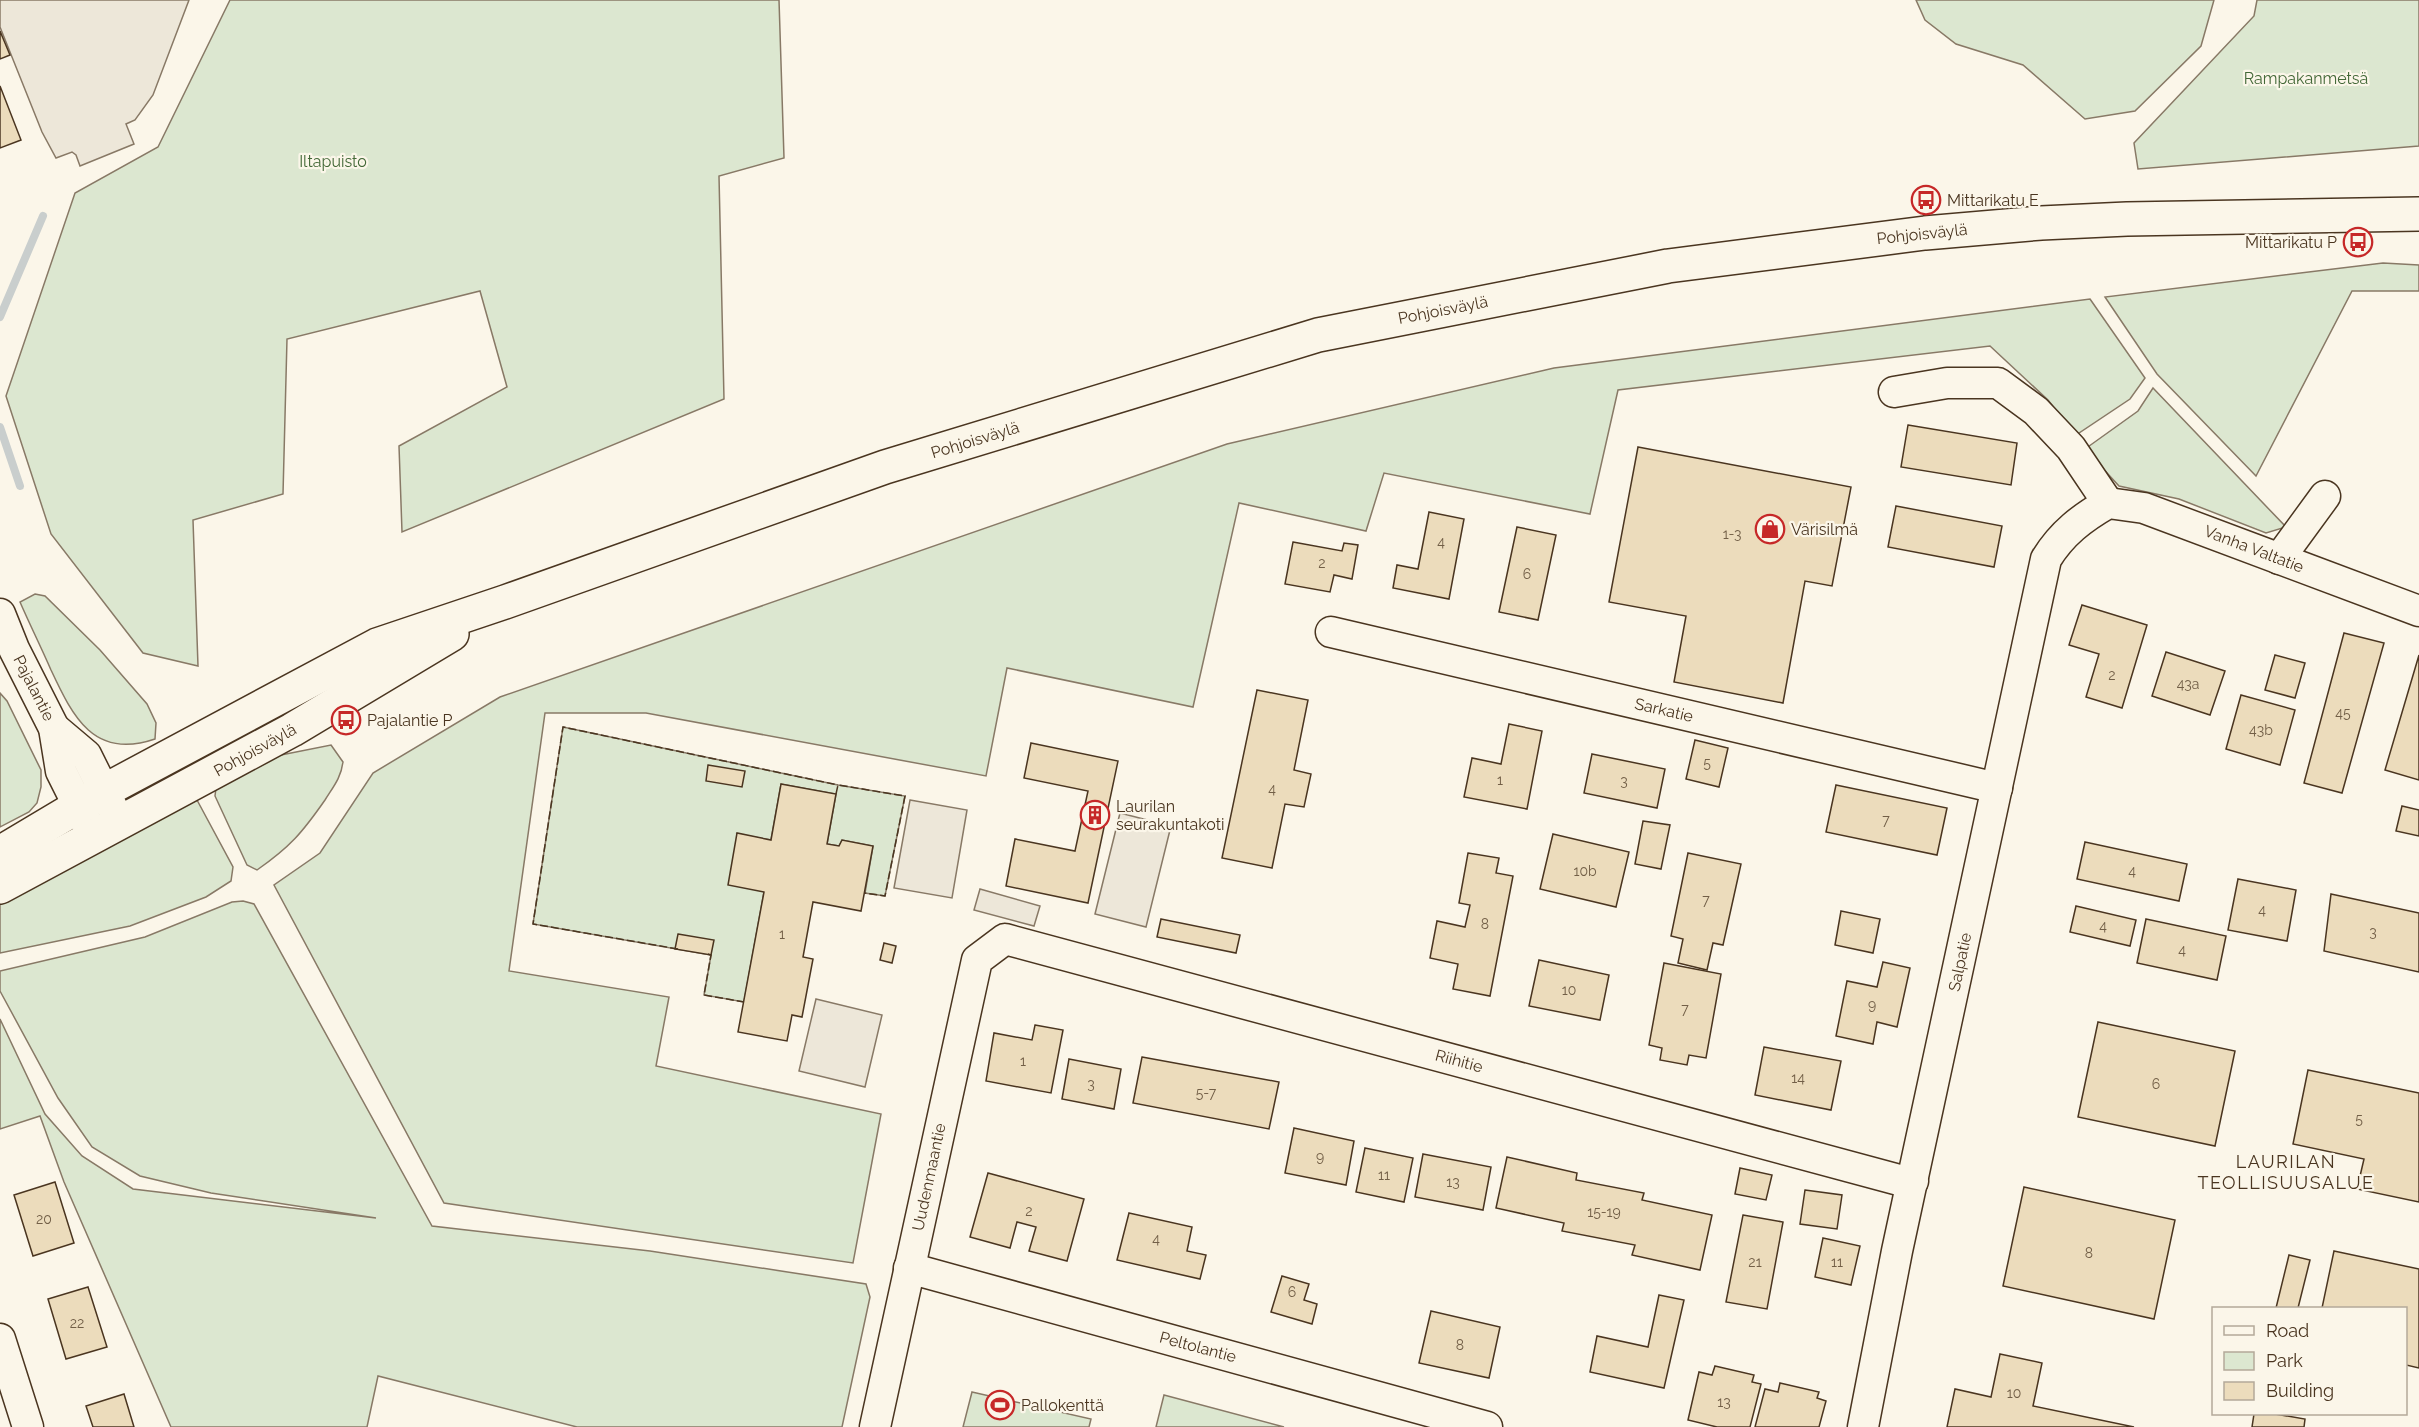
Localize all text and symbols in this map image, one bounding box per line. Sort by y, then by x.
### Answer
park label: Rampakanmetsä [2244,69,2368,88]
park label: Iltapuisto [299,152,367,171]
bus stop icon: Mittarikatu E [1910,184,1942,216]
place label: Mittarikatu E [1947,191,2039,210]
street label: Pohjoisväylä [1876,220,1968,248]
bus stop icon: Mittarikatu P [2342,226,2374,258]
place label: Mittarikatu P [2245,233,2337,252]
street label: Pohjoisväylä [1396,292,1490,328]
street label: Pohjoisväylä [929,418,1021,462]
shop icon: Värisilmä [1754,513,1786,545]
place label: Värisilmä [1791,520,1858,539]
street label: Vanha Valtatie [2202,521,2306,577]
house number: 1-3 [1723,526,1741,542]
house number: 4 [1437,534,1445,550]
house number: 2 [1318,555,1326,571]
house number: 6 [1523,566,1531,582]
street label: Pajalantie [9,652,59,724]
house number: 2 [2108,667,2116,683]
house number: 43a [2177,676,2199,692]
street label: Sarkatie [1633,694,1695,726]
bus stop icon: Pajalantie P [330,704,362,736]
house number: 45 [2335,705,2351,721]
place label: Pajalantie P [367,711,453,730]
street label: Pohjoisväylä [210,720,300,780]
house number: 43b [2249,722,2273,738]
house number: 5 [1703,755,1711,771]
house number: 1 [1497,772,1503,788]
house number: 3 [1620,773,1628,789]
house number: 4 [1268,781,1276,797]
place label: Laurilan seurakuntakoti [1116,797,1225,834]
building icon: Laurilan seurakuntakoti [1079,799,1111,831]
house number: 7 [1882,812,1890,828]
house number: 10b [1573,863,1597,879]
house number: 4 [2128,863,2136,879]
house number: 7 [1702,892,1710,908]
house number: 4 [2258,902,2266,918]
house number: 8 [1481,916,1489,932]
house number: 4 [2099,918,2107,934]
house number: 3 [2369,924,2377,940]
house number: 1 [779,926,785,942]
street label: Salpatie [1945,931,1975,993]
house number: 4 [2178,942,2186,958]
house number: 10 [1562,982,1576,998]
house number: 9 [1868,997,1876,1013]
house number: 7 [1681,1001,1689,1017]
street label: Riihitie [1433,1046,1485,1076]
house number: 1 [1020,1053,1026,1069]
house number: 14 [1791,1070,1805,1086]
house number: 3 [1087,1076,1095,1092]
house number: 6 [2152,1076,2160,1092]
house number: 5-7 [1196,1085,1217,1101]
house number: 5 [2355,1111,2363,1127]
street label: Uudenmaantie [908,1121,950,1233]
house number: 9 [1316,1149,1324,1165]
district label: LAURILAN TEOLLISUUSALUE [2197,1151,2375,1193]
house number: 11 [1378,1167,1390,1183]
house number: 13 [1446,1174,1460,1190]
house number: 2 [1025,1203,1033,1219]
house number: 15-19 [1587,1204,1621,1220]
house number: 20 [36,1211,52,1227]
house number: 4 [1152,1231,1160,1247]
house number: 8 [2085,1245,2093,1261]
house number: 21 [1748,1254,1762,1270]
house number: 11 [1831,1254,1843,1270]
house number: 6 [1288,1284,1296,1300]
legend [2212,1307,2407,1415]
house number: 22 [70,1315,84,1331]
text: Road [2266,1320,2309,1341]
street label: Peltolantie [1157,1328,1239,1366]
house number: 8 [1456,1337,1464,1353]
text: Park [2266,1350,2303,1371]
text: Building [2266,1380,2334,1401]
house number: 10 [2007,1385,2021,1401]
sports icon: Pallokenttä [984,1389,1016,1421]
house number: 13 [1717,1394,1731,1410]
place label: Pallokenttä [1021,1396,1104,1415]

